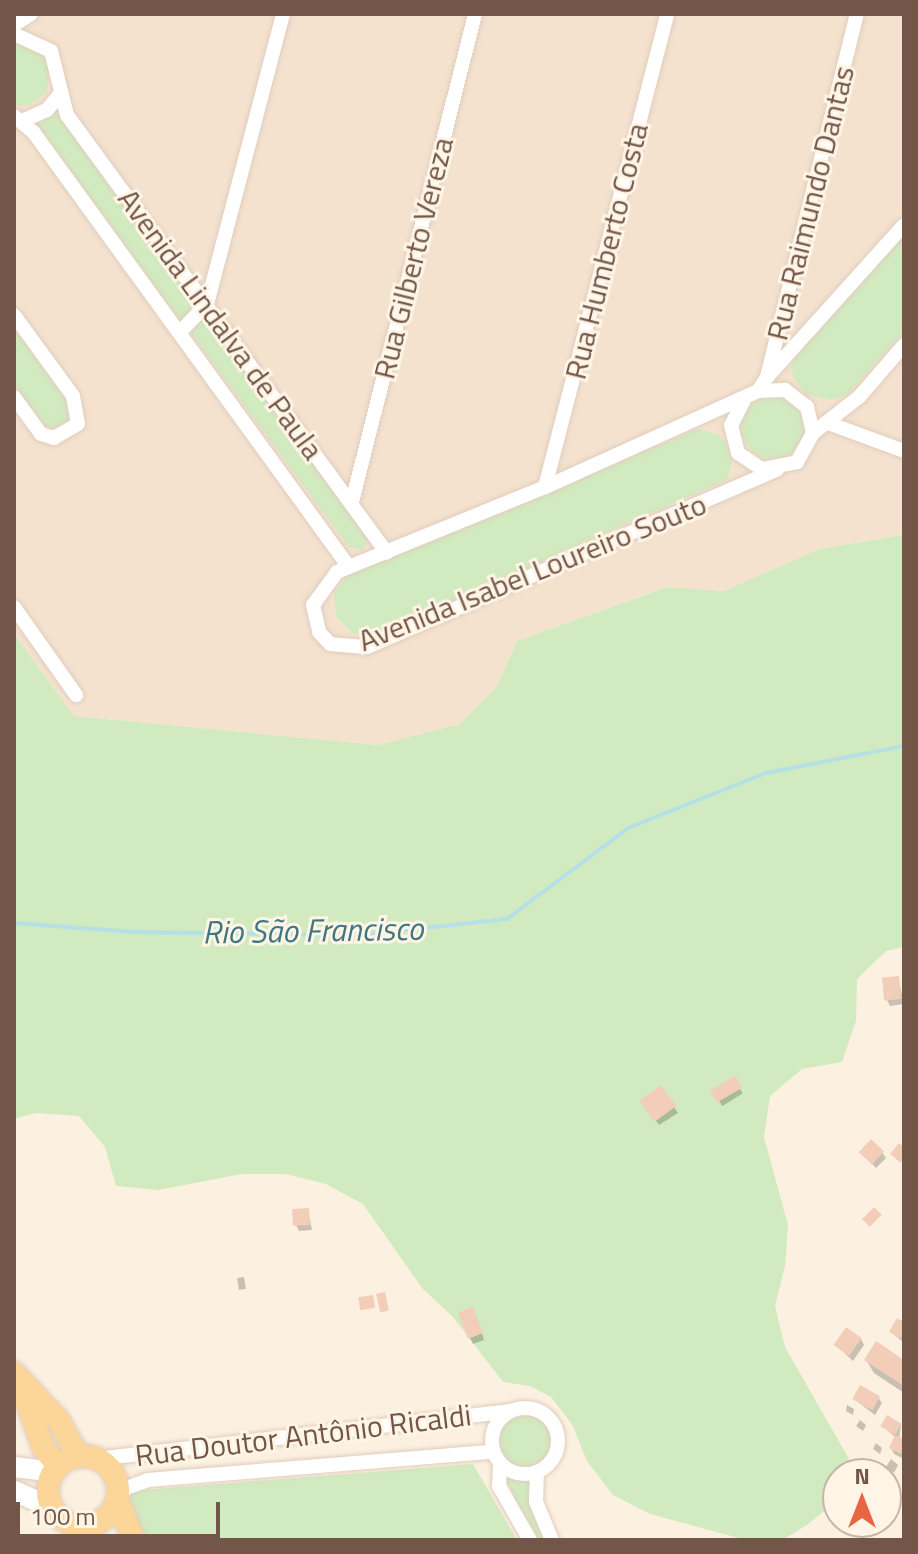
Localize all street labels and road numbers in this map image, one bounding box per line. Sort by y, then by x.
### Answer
street label: Rua Raimundo Dantas [758,62,862,344]
street label: Rua Humberto Costa [557,119,655,383]
street label: Rua Gilberto Vereza [366,133,460,383]
street label: Avenida Lindalva de Paula [111,182,331,466]
street label: Avenida Isabel Loureiro Souto [353,486,711,658]
street label: Rua Doutor Antônio Ricaldi [133,1397,473,1473]

